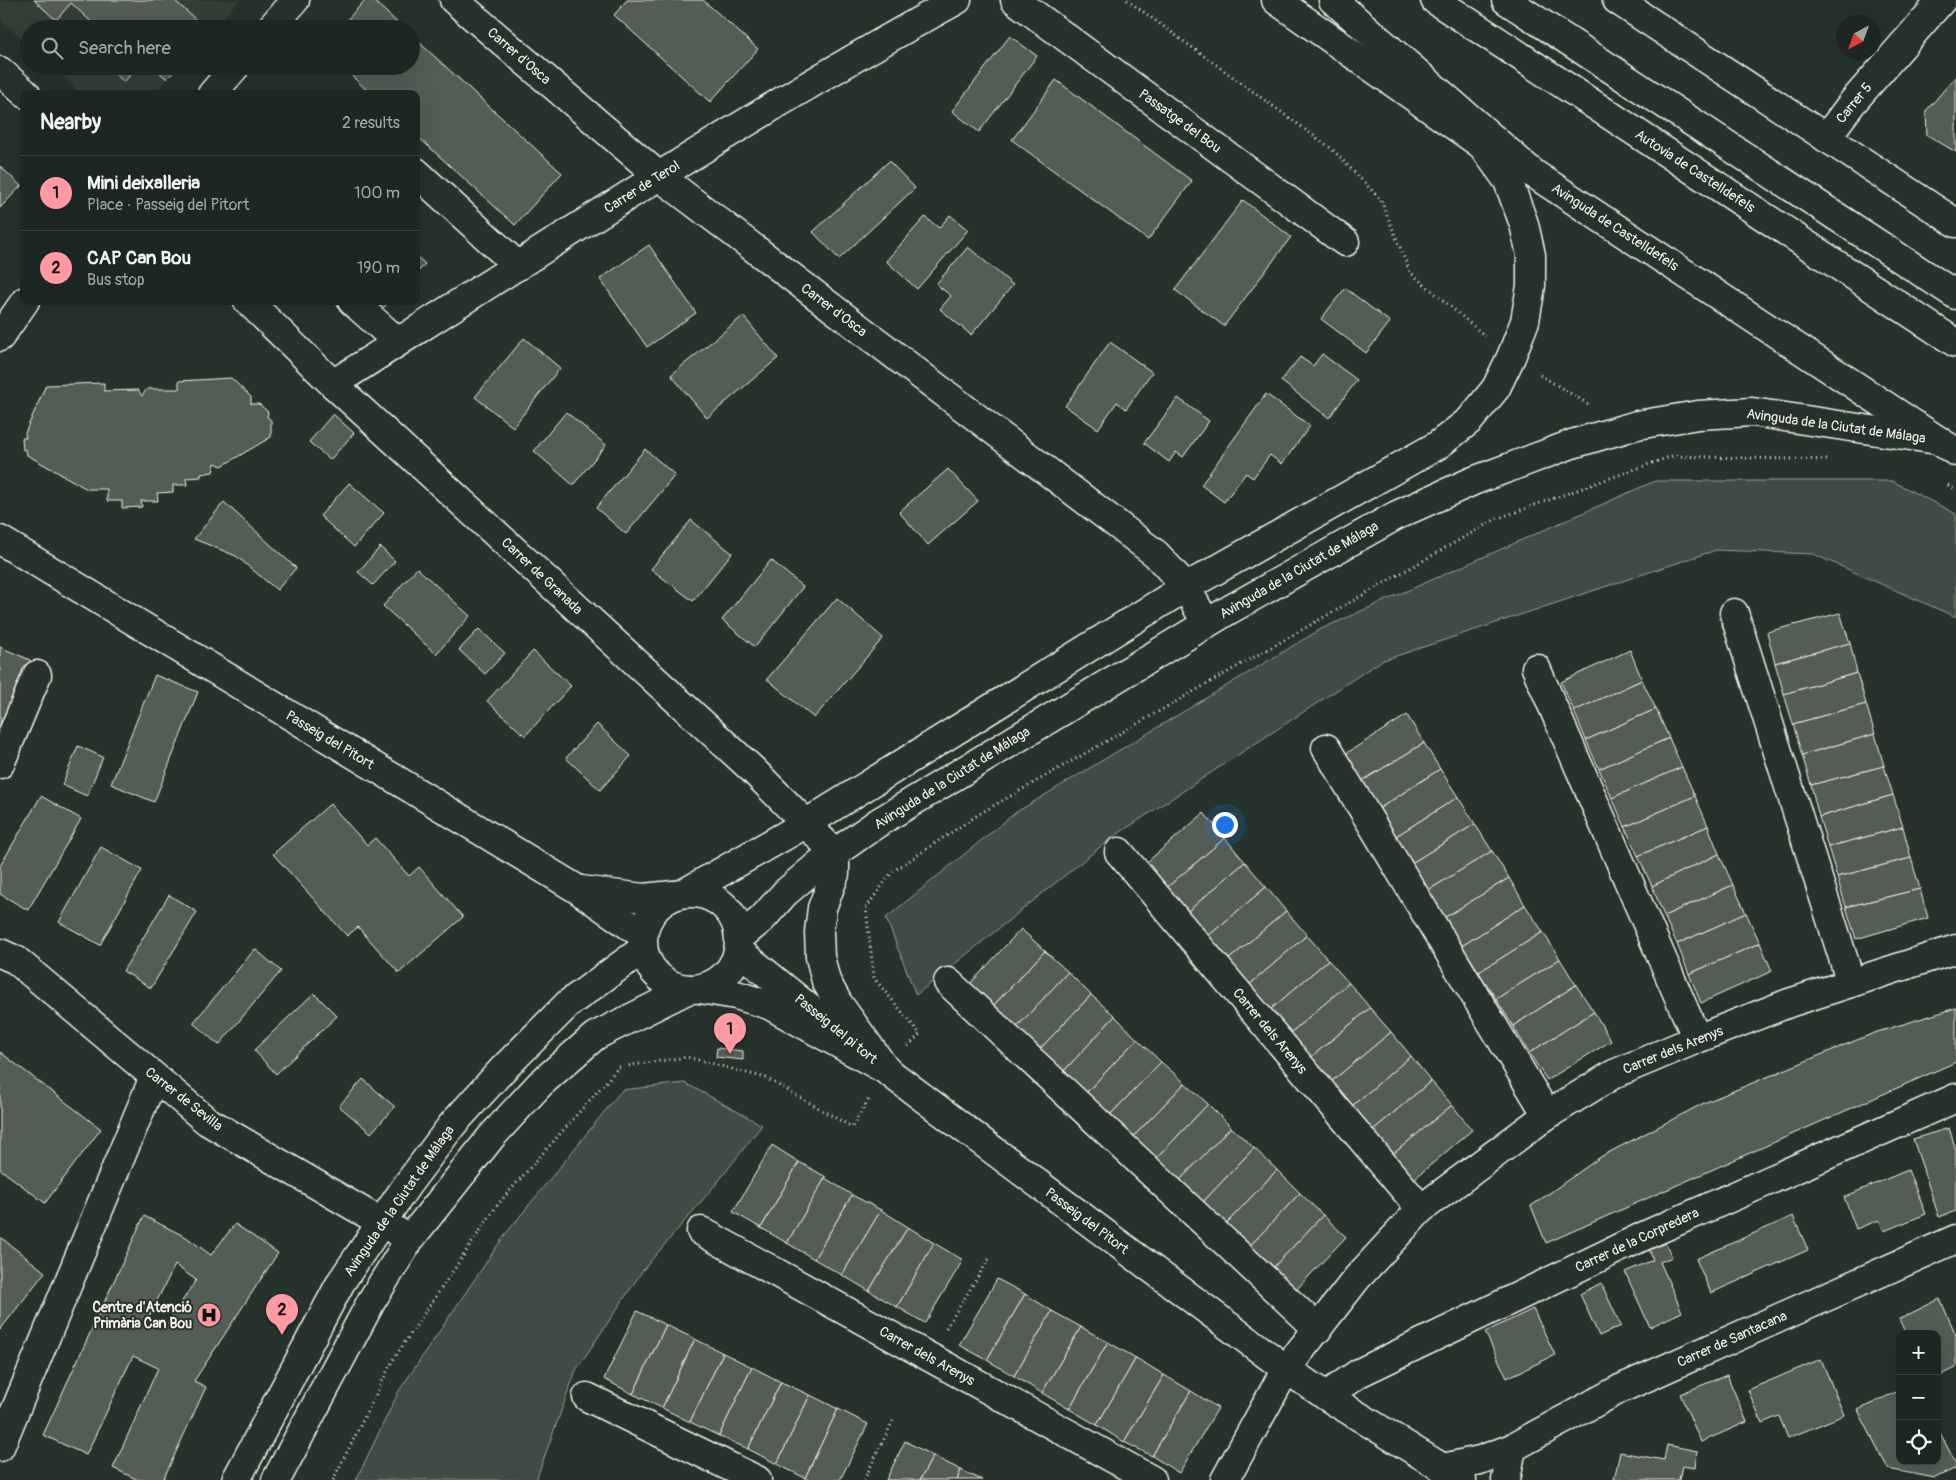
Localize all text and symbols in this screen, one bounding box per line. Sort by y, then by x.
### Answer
north arrow [1836,15,1881,60]
search box [20,20,420,75]
street label: Carrer d'Osca [484,24,554,88]
icon: search [38,34,66,62]
text: Search here [78,36,171,60]
street label: Carrer 5 [1832,79,1876,127]
street label: Passatge del Bou [1135,85,1225,157]
text: Nearby [40,109,101,136]
text: 2 results [342,113,400,133]
street label: Autovia de Castelldefels [1632,126,1759,217]
street label: Carrer de Terol [601,157,683,217]
text: Mini deixalleria [87,171,200,195]
street label: Avinguda de Castelldefels [1548,180,1682,275]
text: 1 [53,183,59,203]
text: 100 m [354,183,400,203]
text: Place · Passeig del Pitort [87,195,249,215]
text: CAP Can Bou [87,246,191,270]
text: 2 [52,258,60,278]
text: 190 m [357,258,400,278]
text: Bus stop [87,270,145,290]
street label: Carrer d'Osca [798,280,870,340]
street label: Avinguda de la Ciutat de Málaga [1745,405,1927,447]
street label: Avinguda de la Ciutat de Málaga [1217,517,1381,623]
street label: Carrer de Granada [498,534,586,618]
street label: Passeig del Pitort [283,707,378,773]
street label: Avinguda de la Ciutat de Málaga [871,723,1033,833]
your location [1212,812,1238,838]
street label: Carrer dels Arenys [1229,985,1311,1078]
street label: Passeig del pi tort [791,990,881,1068]
pin: 1 [714,1013,746,1054]
street label: Carrer dels Arenys [1620,1022,1726,1078]
street label: Carrer de Sevilla [142,1063,226,1135]
street label: Avinguda de la Ciutat de Málaga [340,1122,458,1280]
street label: Passeig del Pitort [1042,1184,1132,1258]
street label: Carrer de la Corpredera [1572,1204,1702,1276]
pin: 2 [266,1294,298,1335]
place label: Centre d'Atenció Primària Can Bou [92,1299,192,1332]
hospital icon: Centre d'Atenció Primària Can Bou [196,1302,222,1328]
street label: Carrer de Santacana [1674,1307,1790,1371]
street label: Carrer dels Arenys [876,1323,978,1390]
map controls [1896,1330,1941,1465]
button: + [1896,1330,1941,1375]
button: − [1896,1375,1941,1420]
button: locate [1896,1420,1941,1465]

